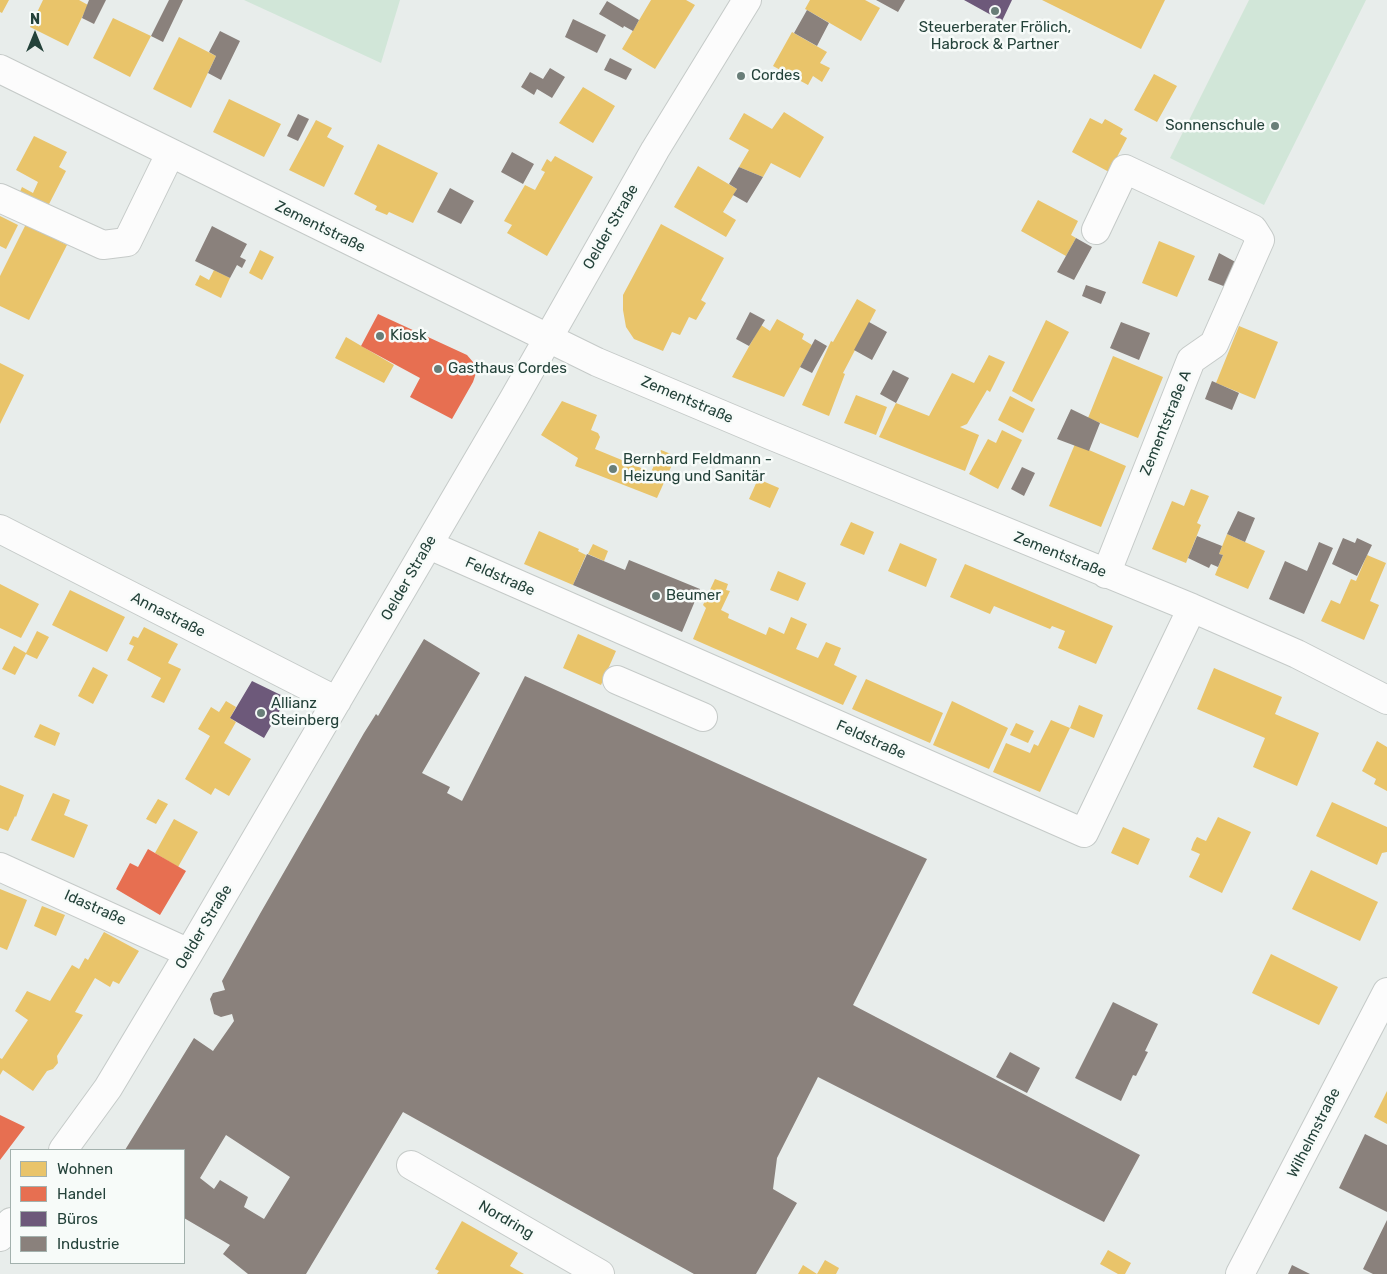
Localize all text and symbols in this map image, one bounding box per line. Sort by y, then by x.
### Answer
marker: Steuerberater Frölich, Habrock & Partner [989,5,1001,17]
north arrow [10,10,60,60]
text: N [30,11,40,28]
place label: Steuerberater Frölich, Habrock & Partner [919,19,1071,54]
place label: Cordes [751,67,800,85]
marker: Cordes [735,70,747,82]
place label: Sonnenschule [1165,117,1265,135]
marker: Sonnenschule [1269,120,1281,132]
street label: Oelder Straße [579,181,643,273]
street label: Zementstraße [272,197,368,257]
place label: Kiosk [390,327,427,345]
marker: Kiosk [374,330,386,342]
place label: Gasthaus Cordes [448,360,567,378]
marker: Gasthaus Cordes [432,363,444,375]
street label: Zementstraße A [1137,368,1195,478]
street label: Zementstraße [638,373,736,427]
place label: Bernhard Feldmann - Heizung und Sanitär [623,451,772,486]
marker: Bernhard Feldmann - Heizung und Sanitär [607,463,619,475]
street label: Zementstraße [1011,528,1109,582]
street label: Oelder Straße [377,532,441,624]
street label: Feldstraße [462,554,538,600]
place label: Beumer [666,587,721,605]
street label: Annastraße [128,589,208,641]
marker: Beumer [650,590,662,602]
place label: Allianz Steinberg [271,695,339,730]
marker: Allianz Steinberg [255,707,267,719]
street label: Feldstraße [833,717,909,763]
street label: Oelder Straße [172,882,236,972]
street label: Idastraße [61,886,129,930]
street label: Wilhelmstraße [1284,1085,1344,1181]
legend [10,1149,185,1264]
text: Wohnen [57,1160,113,1178]
text: Handel [57,1185,106,1203]
street label: Nordring [475,1197,537,1243]
text: Büros [57,1210,98,1228]
text: Industrie [57,1235,119,1253]

